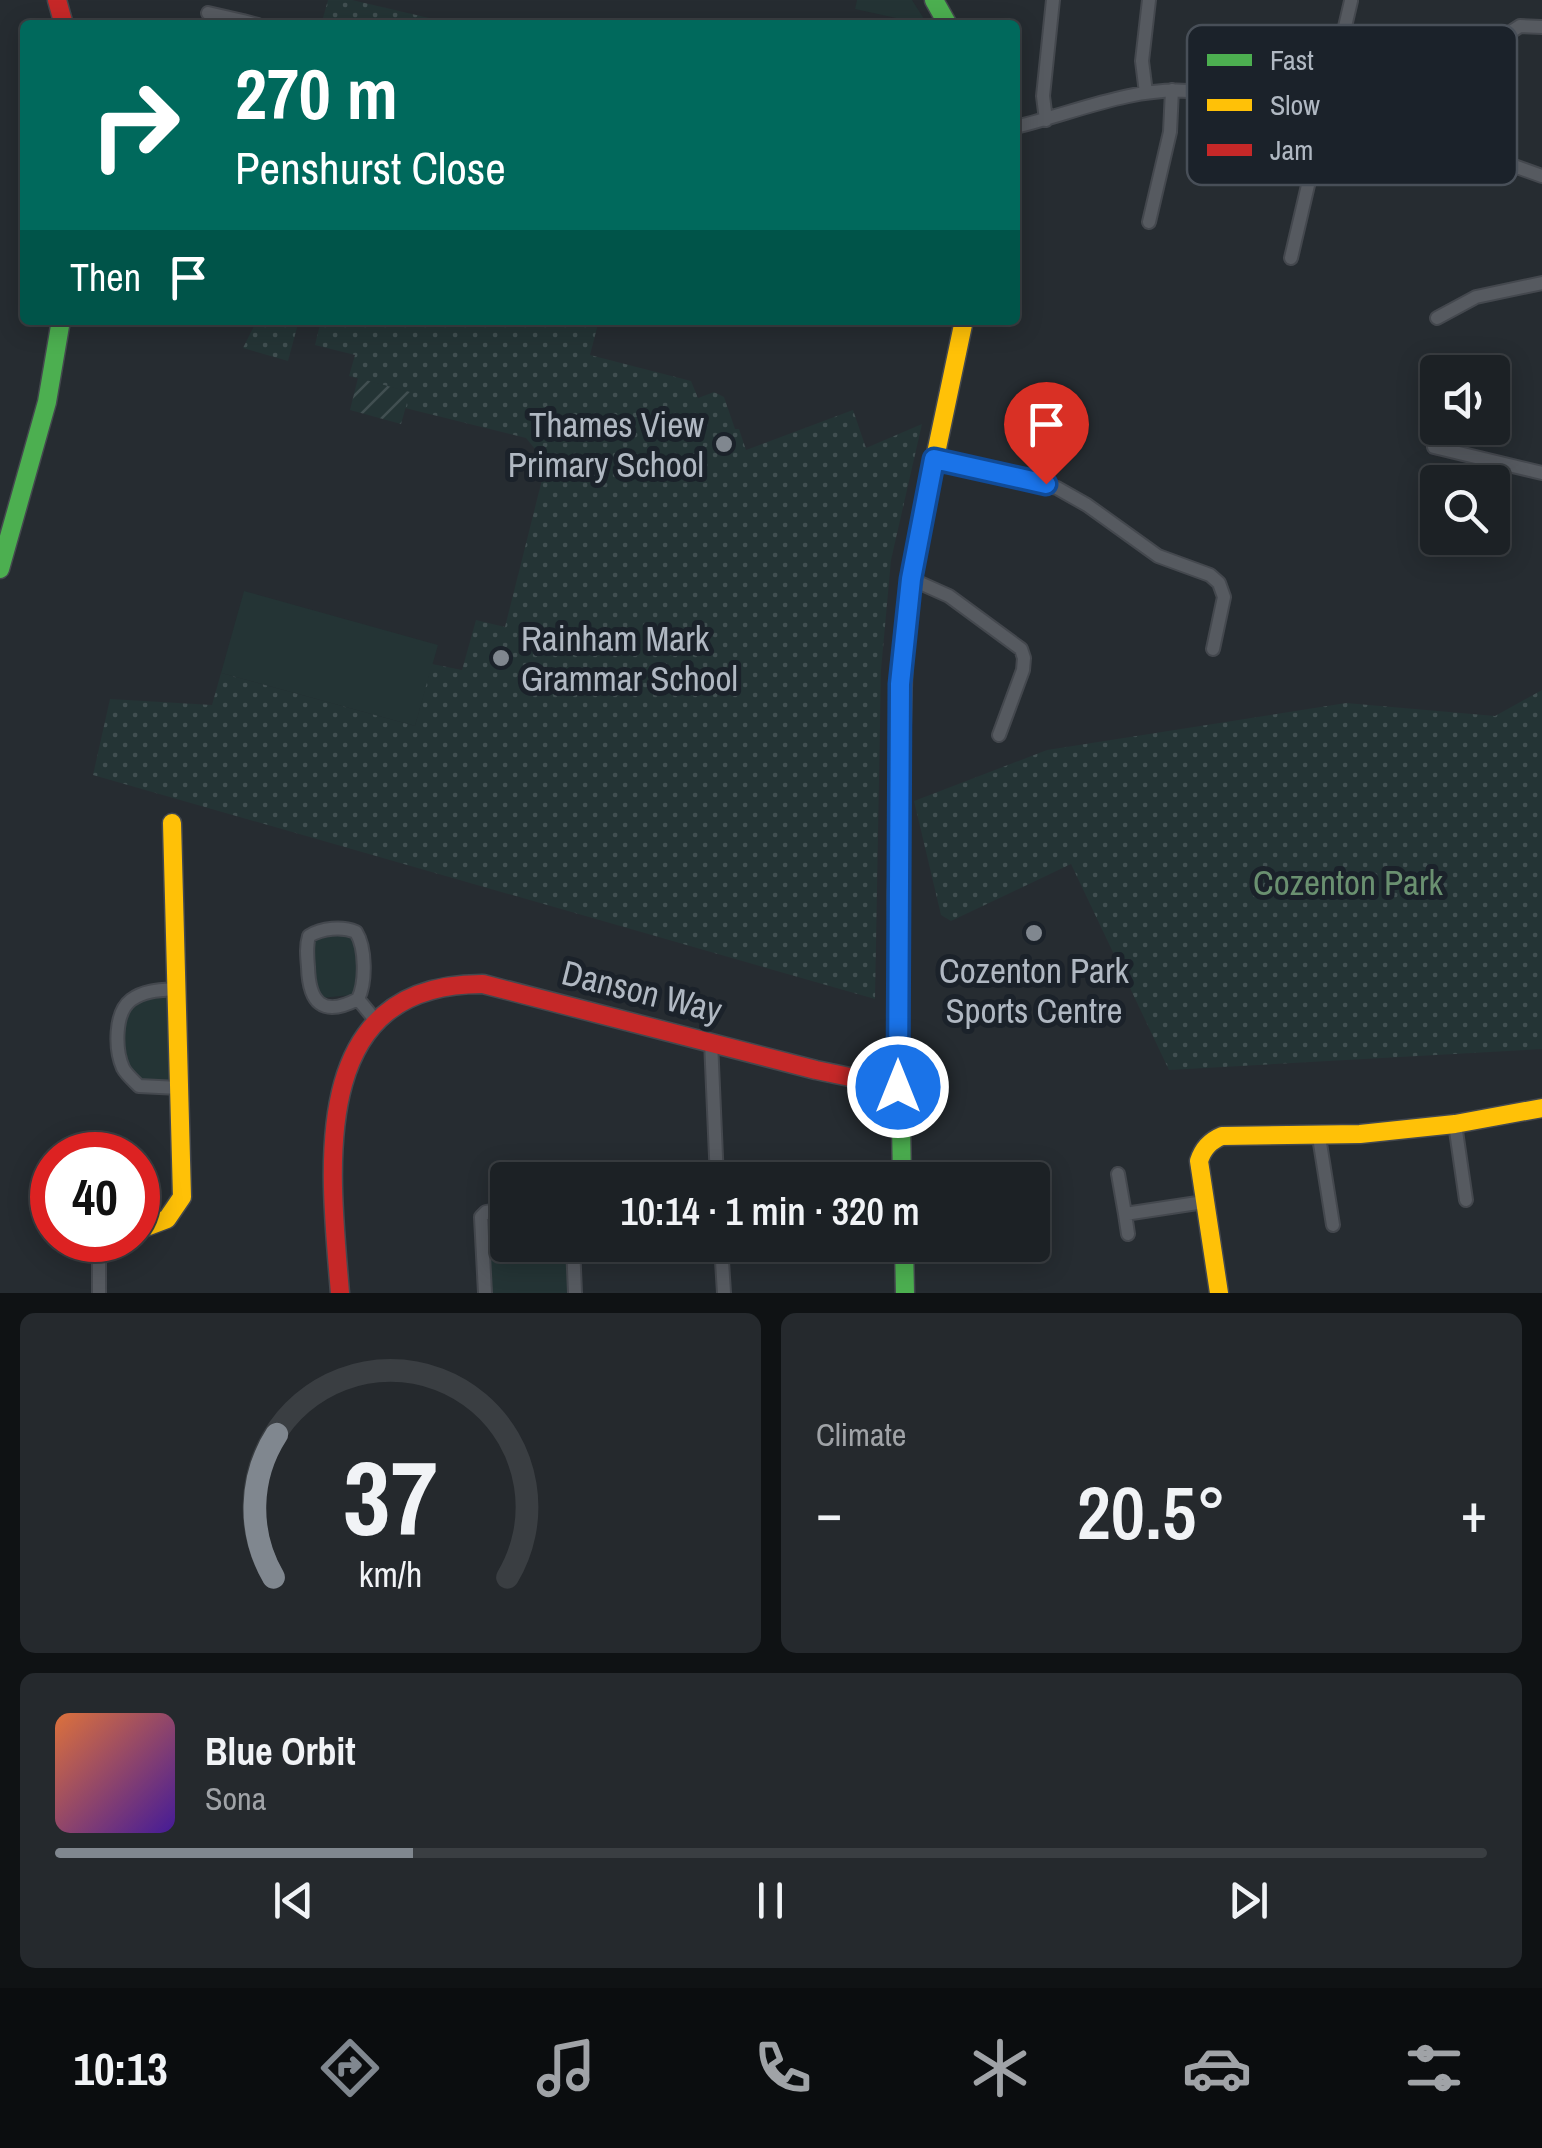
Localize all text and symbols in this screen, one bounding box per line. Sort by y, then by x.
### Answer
legend [1187,25,1517,185]
text: Fast [1270,41,1314,79]
text: 270 m [235,47,398,141]
icon: right [70,60,200,190]
text: Slow [1270,86,1320,124]
text: Jam [1270,131,1313,169]
text: Penshurst Close [235,137,506,198]
icon: arrive [161,250,216,305]
text: Then [70,252,141,303]
map controls [1420,355,1510,555]
button: sound [1420,355,1510,445]
pin [1004,382,1089,485]
icon: arrive [1019,397,1074,452]
place label: Thames View Primary School [508,401,704,488]
marker: Thames View Primary School [713,433,735,455]
button: search [1420,465,1510,555]
place label: Rainham Mark Grammar School [521,615,738,702]
marker: Rainham Mark Grammar School [490,647,512,669]
park label: Cozenton Park [1253,859,1444,906]
marker: Cozenton Park Sports Centre [1023,922,1045,944]
place label: Cozenton Park Sports Centre [939,947,1130,1034]
street label: Danson Way [557,948,728,1034]
position arrow [846,1035,950,1139]
speed limit sign: 40 [30,1132,160,1262]
text: 10:14 · 1 min · 320 m [620,1186,920,1237]
text: Climate [816,1413,906,1456]
text: 37 [343,1427,438,1567]
text: 20.5° [1077,1461,1226,1562]
text: − [816,1475,842,1549]
text: + [1461,1475,1487,1549]
text: km/h [359,1550,422,1598]
text: Blue Orbit [205,1726,356,1777]
text: Sona [205,1777,266,1820]
icon: previous [266,1873,321,1928]
icon: pause [743,1873,798,1928]
icon: next [1221,1873,1276,1928]
icon: directions [315,2033,385,2103]
icon: music [531,2033,601,2103]
icon: phone [748,2033,818,2103]
icon: climate [965,2033,1035,2103]
icon: car [1182,2033,1252,2103]
icon: filters [1399,2033,1469,2103]
text: 10:13 [73,2038,168,2099]

